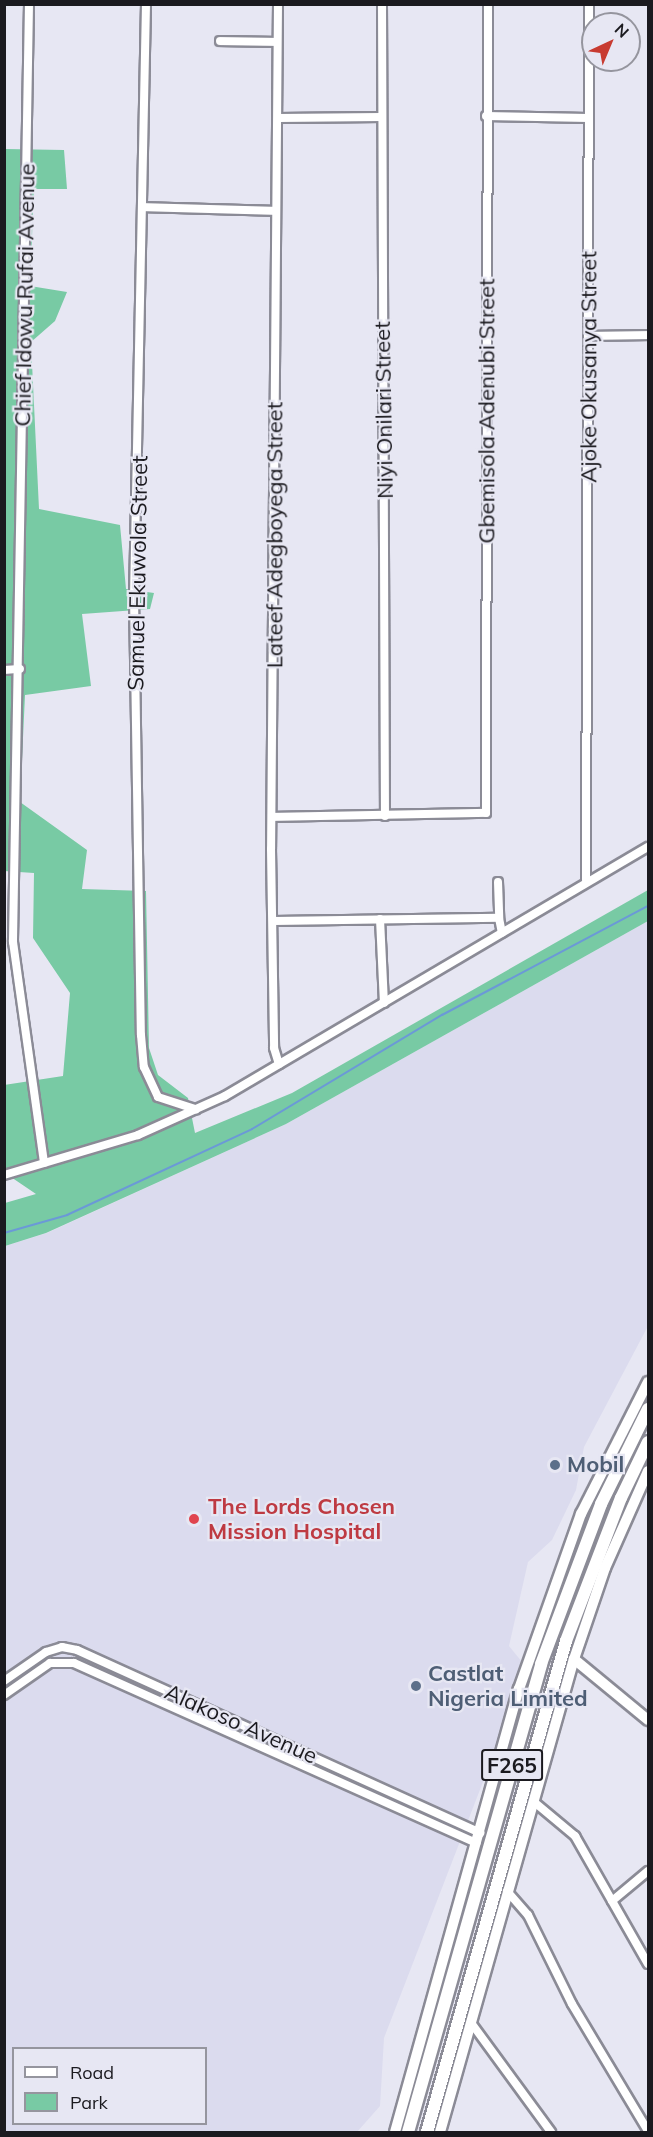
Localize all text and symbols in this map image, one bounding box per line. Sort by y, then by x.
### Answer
north arrow [581,12,641,72]
text: N [611,19,633,42]
street label: Chief Idowu Rufai Avenue [10,163,40,427]
street label: Ajoke Okusanya Street [576,251,602,483]
street label: Gbemisola Adenubi Street [474,278,500,544]
street label: Niyi Onilari Street [369,321,399,499]
street label: Lateef Adegboyega Street [262,402,288,668]
street label: Samuel Ekuwola Street [123,455,153,691]
place label: Mobil [567,1452,624,1478]
marker: Mobil [548,1458,562,1472]
place label: The Lords Chosen Mission Hospital [208,1493,395,1544]
marker: The Lords Chosen Mission Hospital [185,1510,203,1528]
place label: Castlat Nigeria Limited [428,1660,588,1712]
street label: Alakoso Avenue [161,1679,321,1769]
marker: Castlat Nigeria Limited [409,1679,423,1693]
road number: F265 [480,1747,544,1783]
legend [12,2047,207,2125]
text: Road [70,2061,114,2084]
text: Park [70,2091,108,2114]

